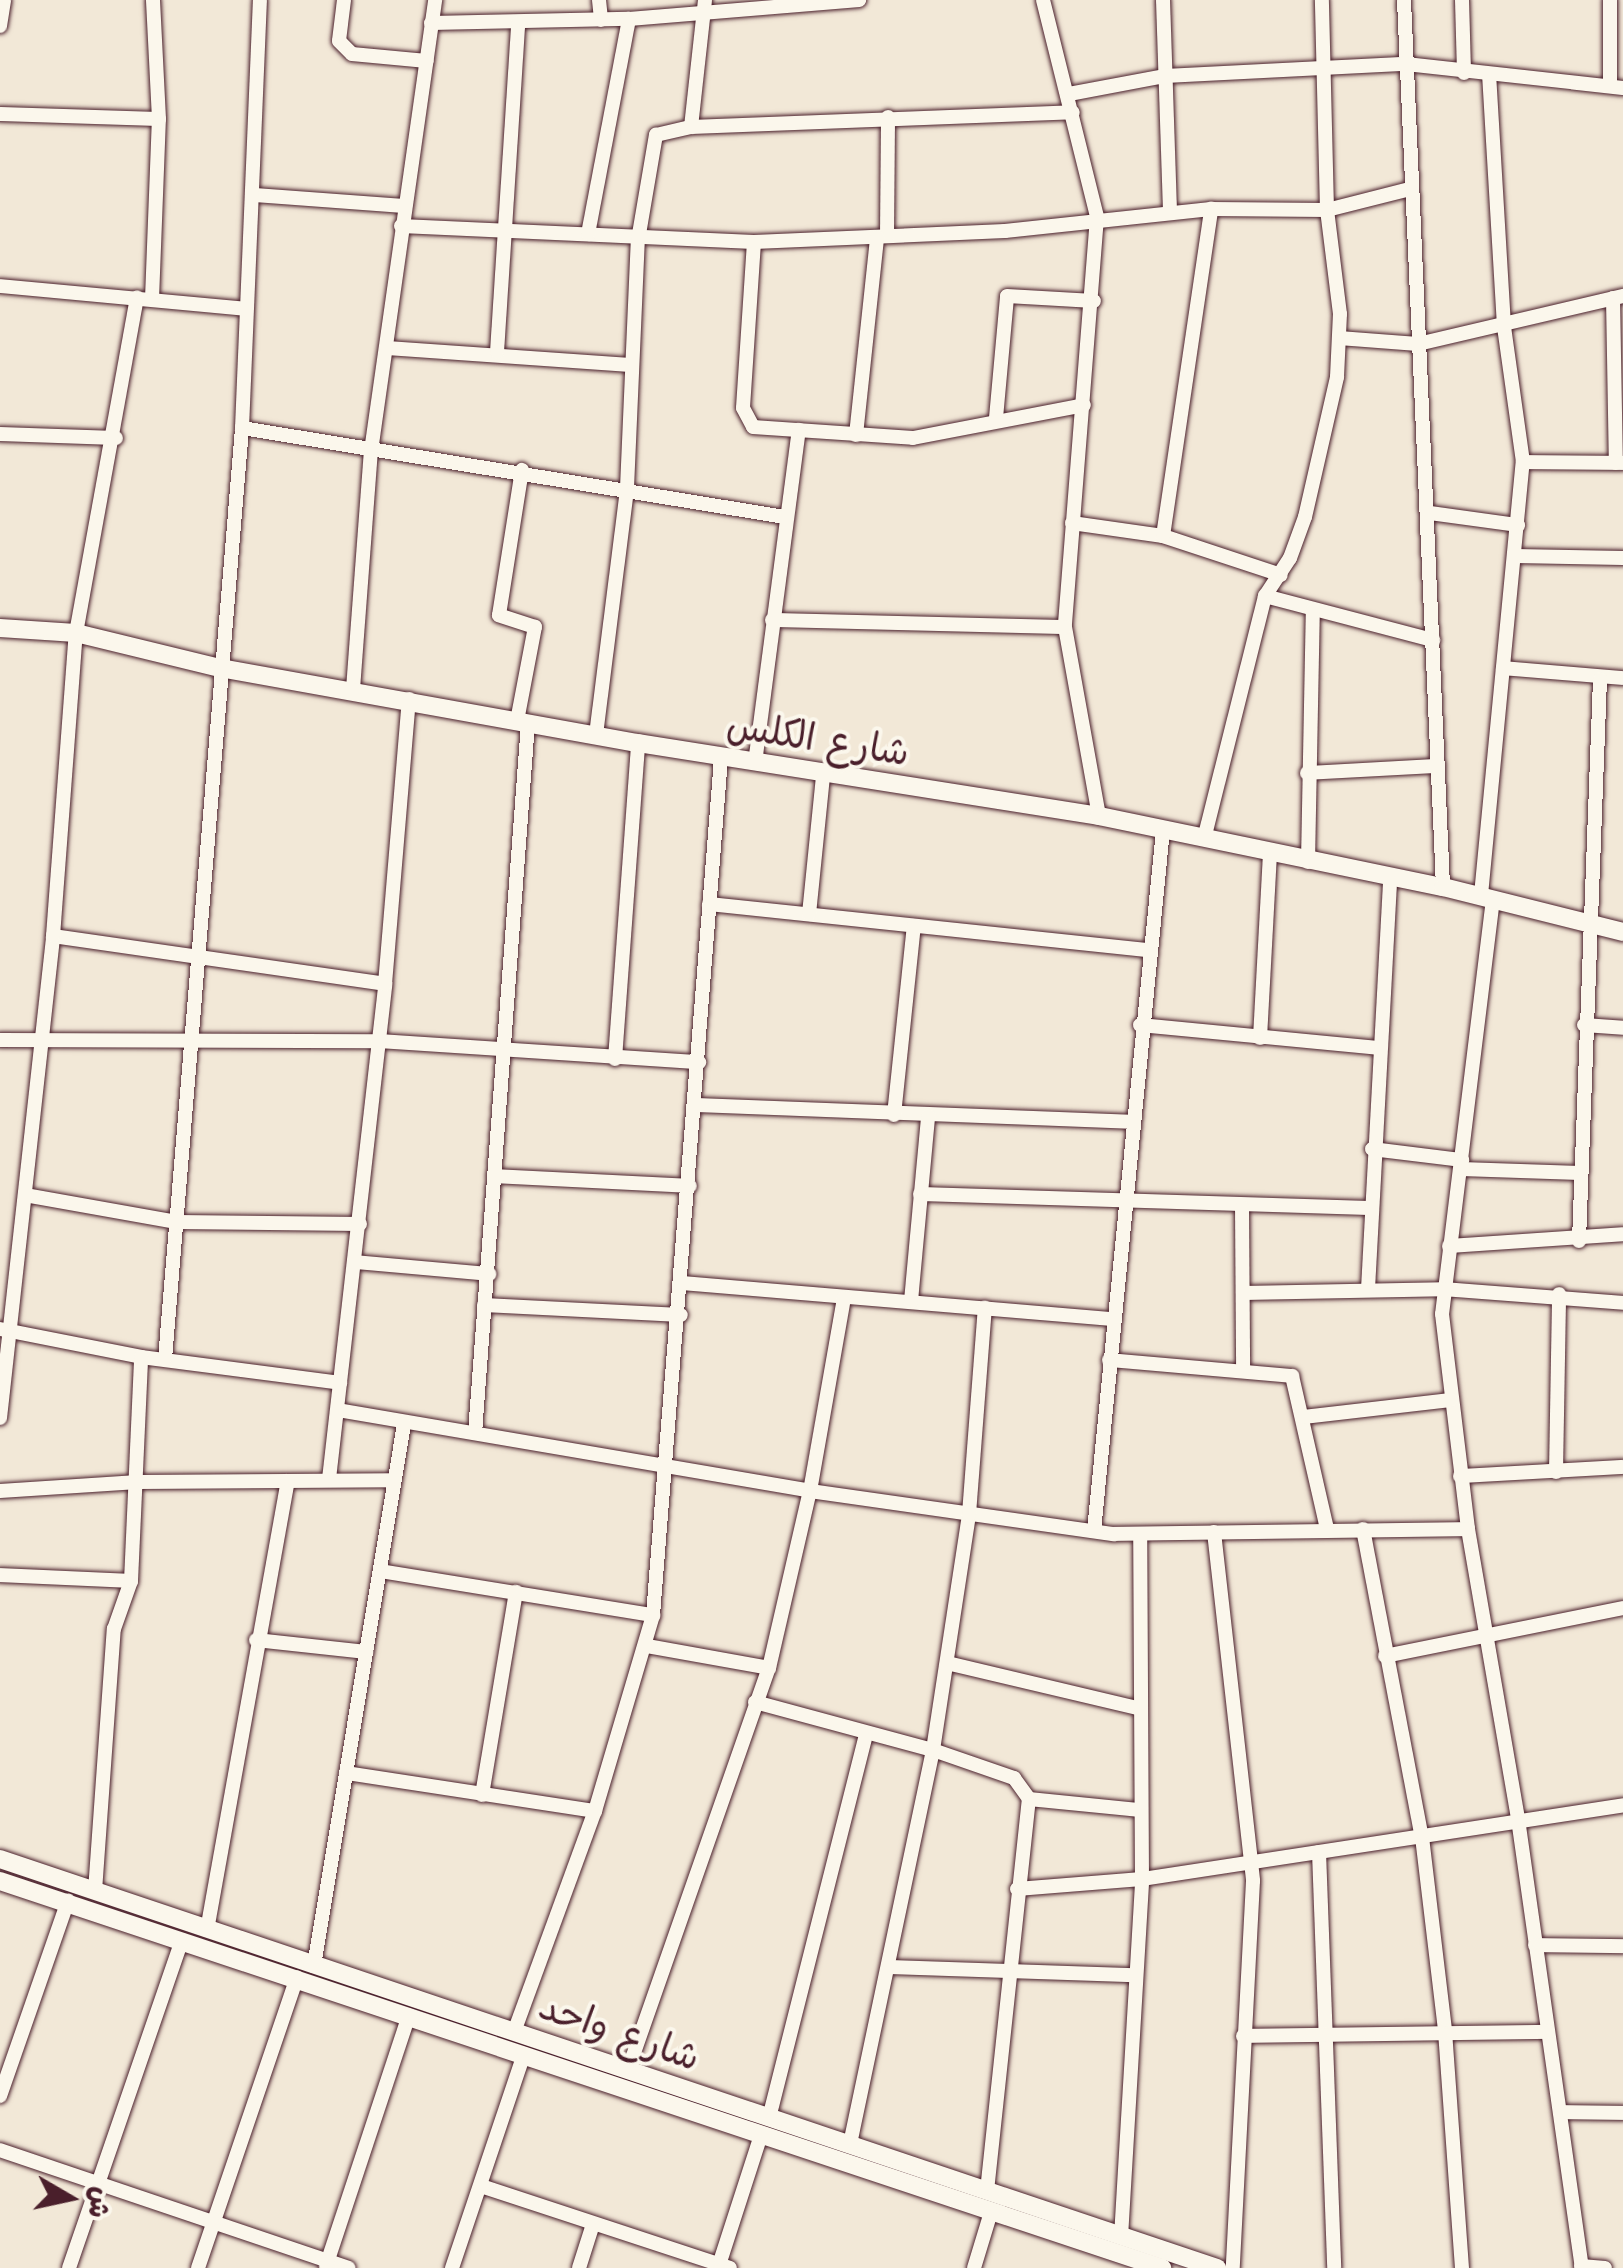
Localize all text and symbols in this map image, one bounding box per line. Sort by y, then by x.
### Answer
street label: شارع الكلس [724,703,912,777]
street label: شارع واحد [533,1984,705,2082]
north arrow [20,2148,120,2248]
text: ش [81,2185,118,2220]

